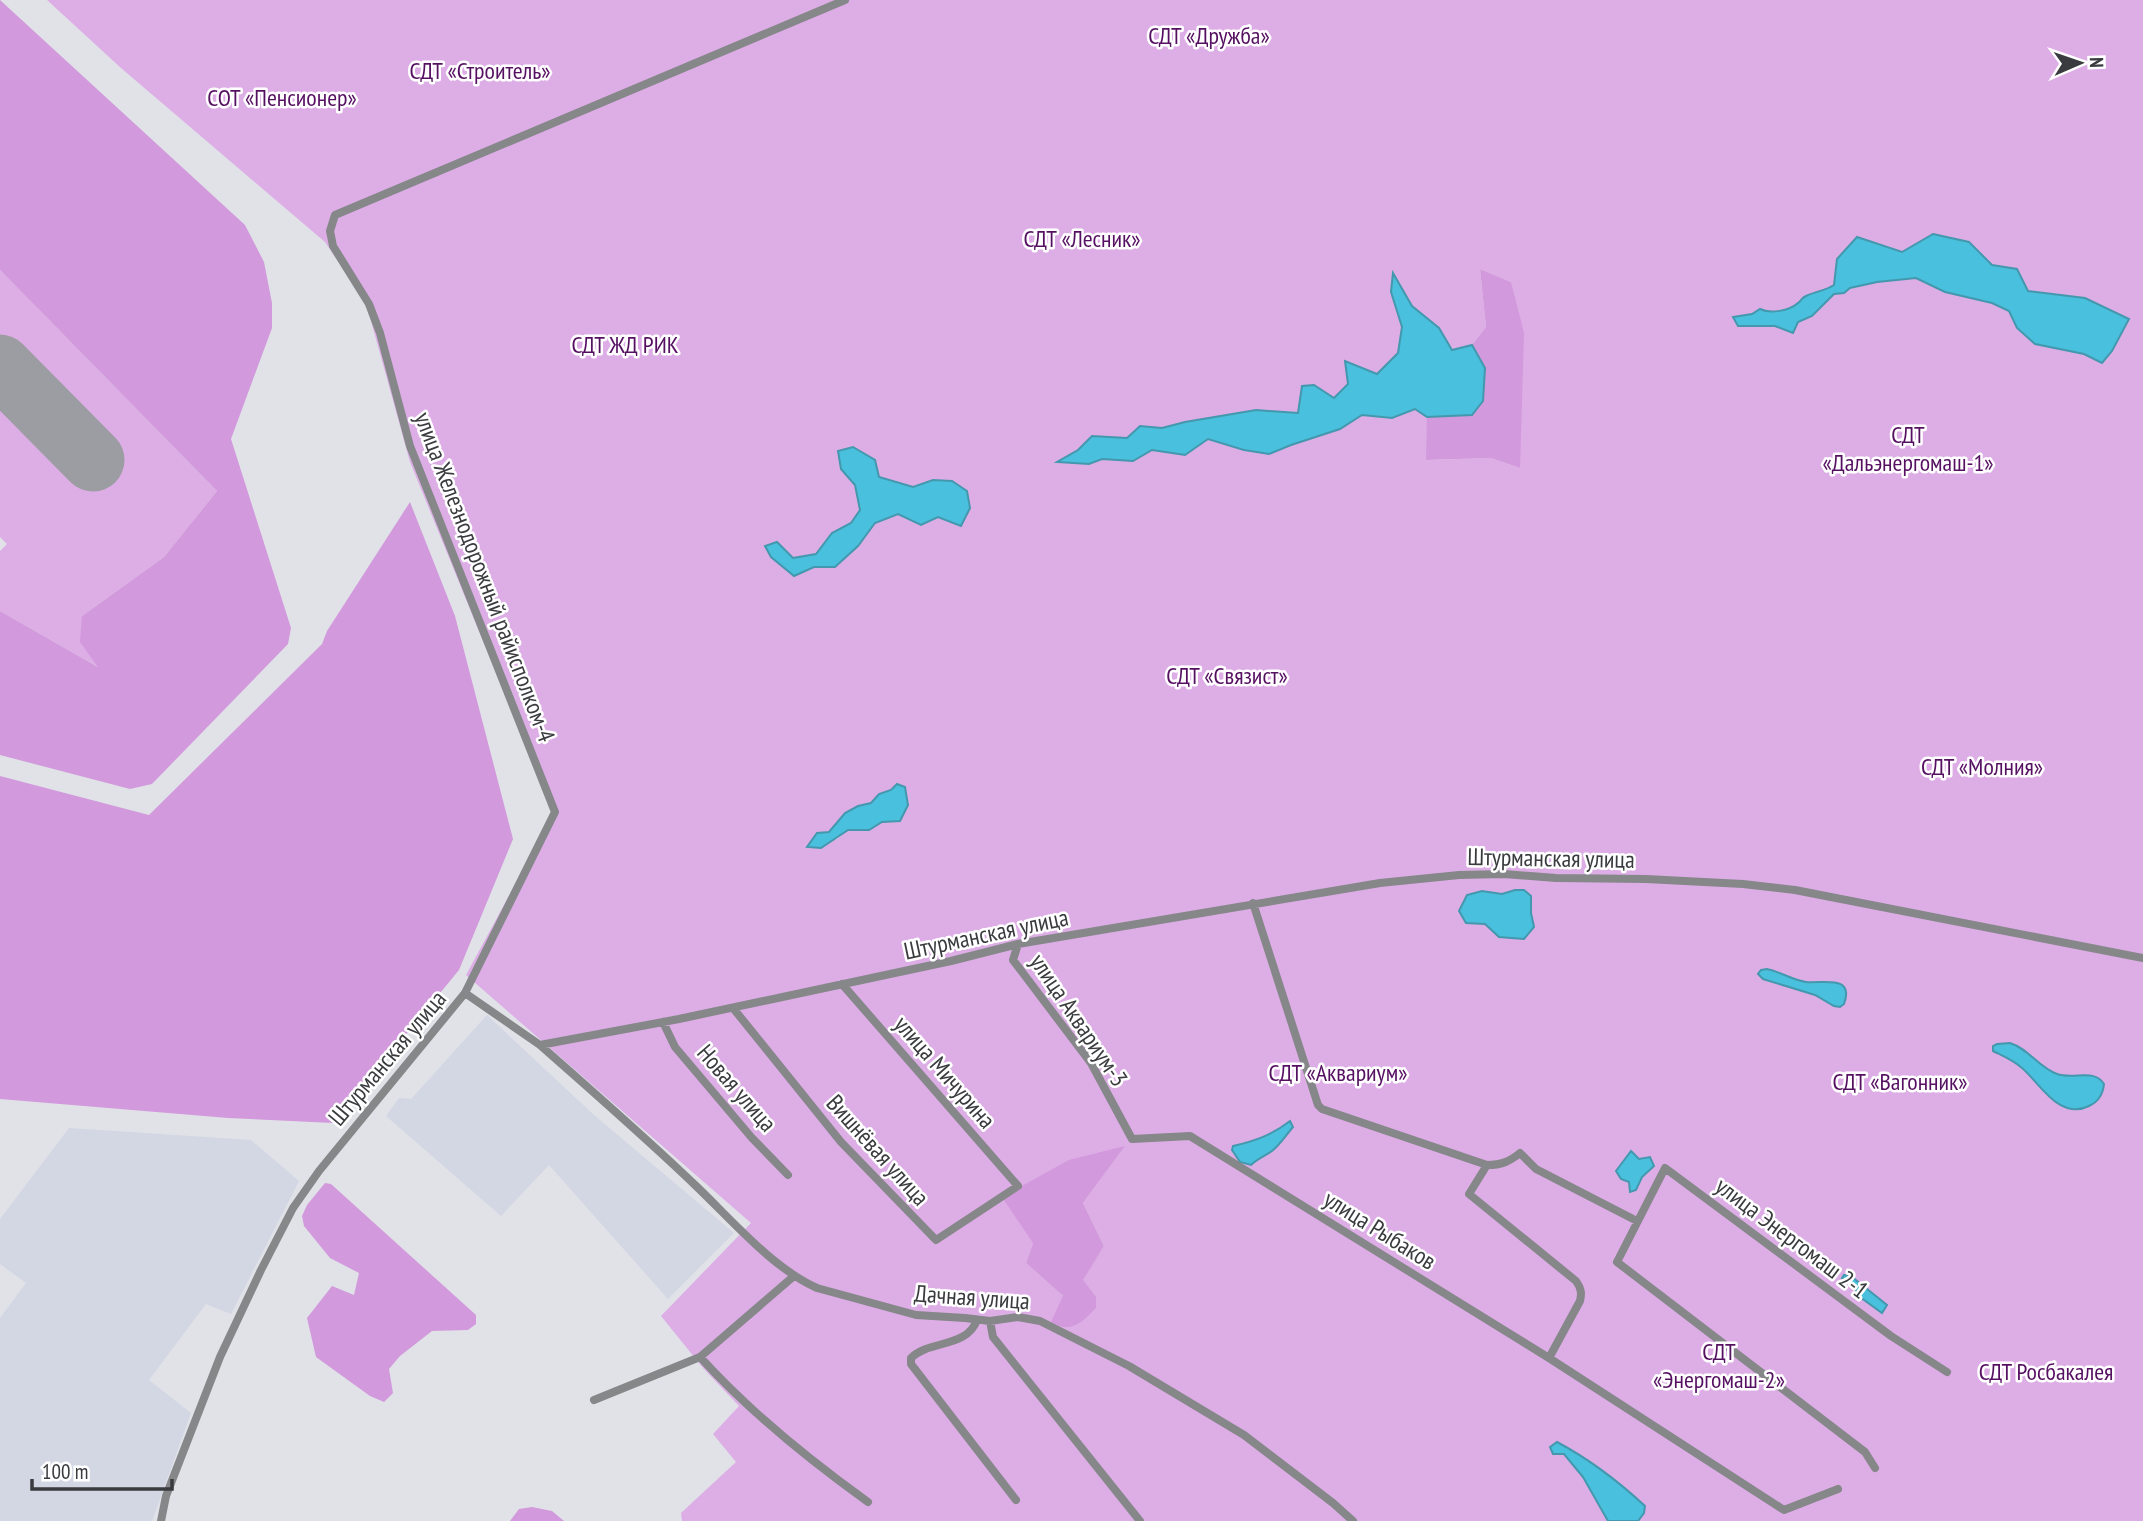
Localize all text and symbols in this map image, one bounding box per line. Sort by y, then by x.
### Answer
park label: СДТ «Дружба» [1148,20,1270,51]
north arrow [2045,28,2115,98]
park label: СДТ «Строитель» [410,55,550,86]
text: N [2085,57,2109,68]
park label: СОТ «Пенсионер» [207,82,357,113]
park label: СДТ «Лесник» [1024,223,1140,254]
park label: СДТ ЖД РИК [571,329,679,360]
street label: улица Железнодорожный райисполком-4 [408,408,562,747]
park label: СДТ «Дальэнергомаш-1» [1823,419,1994,478]
park label: СДТ «Связист» [1166,660,1288,691]
park label: СДТ «Молния» [1921,751,2043,782]
street label: Штурманская улица [1467,841,1635,875]
street label: Штурманская улица [901,901,1071,967]
street label: улица Аквариум-3 [1023,948,1135,1092]
street label: Штурманская улица [321,984,453,1132]
street label: улица Мичурина [887,1009,1003,1135]
street label: Новая улица [691,1038,783,1138]
park label: СДТ «Аквариум» [1269,1057,1407,1088]
park label: СДТ «Вагонник» [1832,1066,1968,1097]
street label: Вишнёвая улица [820,1088,936,1212]
street label: улица Энергомаш 2-1 [1709,1170,1875,1306]
street label: улица Рыбаков [1318,1183,1442,1277]
street label: Дачная улица [913,1278,1031,1316]
park label: СДТ «Энергомаш-2» [1653,1336,1785,1395]
park label: СДТ Росбакалея [1979,1356,2113,1387]
scale bar [32,1448,172,1492]
text: 100 m [42,1458,88,1485]

